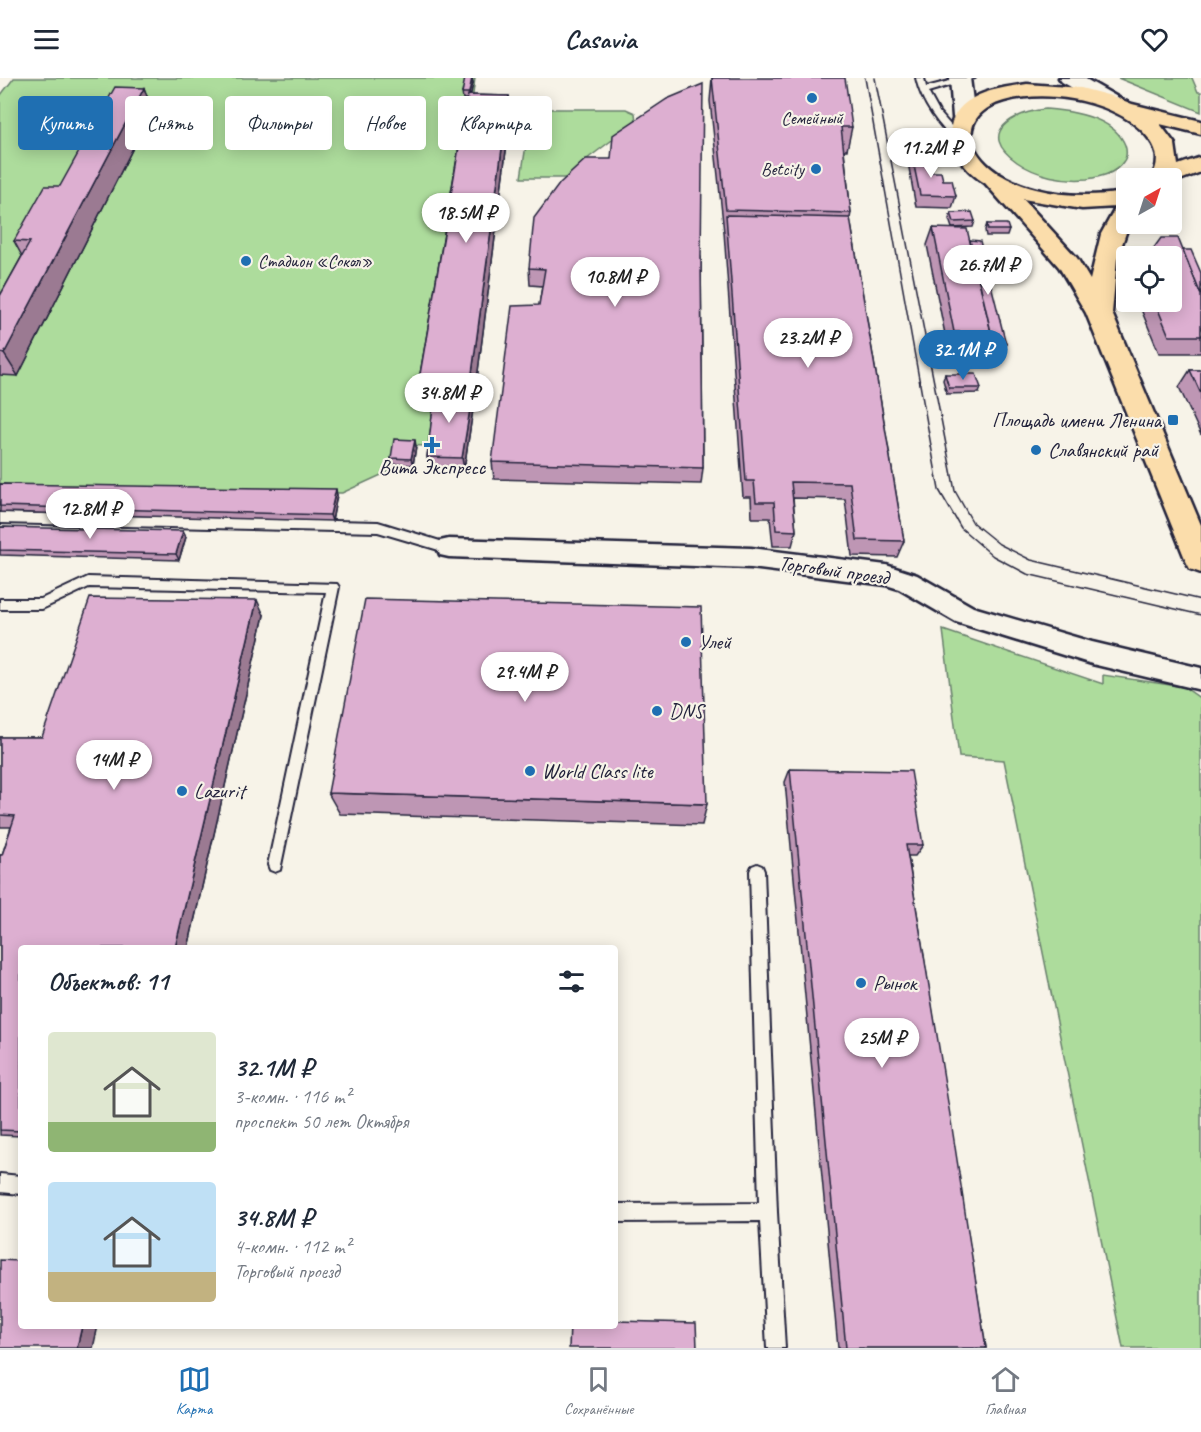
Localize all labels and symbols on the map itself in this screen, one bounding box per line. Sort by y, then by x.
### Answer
marker: Семейный [805,91,819,105]
place label: Семейный [781,107,844,129]
pin: 11.2M ₽ [876,128,986,179]
place label: Betcity [761,158,806,180]
marker: Betcity [809,162,823,176]
north arrow [1116,168,1182,234]
pin: 18.5M ₽ [411,193,521,244]
pin: 26.7M ₽ [933,245,1043,296]
place label: Стадион «Сокол» [258,250,373,272]
marker: Стадион «Сокол» [239,254,253,268]
pin: 10.8M ₽ [560,257,670,308]
pin: 23.2M ₽ [753,318,863,369]
pin: 32.1M ₽ [908,330,1018,381]
pin: 34.8M ₽ [394,373,504,424]
place label: Площадь имени Ленина [992,407,1163,433]
marker: Площадь имени Ленина [1166,413,1180,427]
place label: Славянский рай [1048,437,1160,463]
marker: Вита Экспресс [425,438,439,452]
marker: Славянский рай [1029,443,1043,457]
place label: Вита Экспресс [379,454,487,480]
pin: 12.8M ₽ [35,489,145,540]
street label: Торговый проезд [777,549,893,591]
place label: Улей [698,629,732,655]
marker: Улей [679,635,693,649]
pin: 29.4M ₽ [470,652,580,703]
place label: DNS [669,698,706,724]
marker: DNS [650,704,664,718]
pin: 14M ₽ [72,740,156,791]
place label: World Class lite [542,758,654,784]
marker: World Class lite [523,764,537,778]
place label: Lazurit [194,778,248,804]
marker: Lazurit [175,784,189,798]
place label: Рынок [873,970,919,996]
marker: Рынок [854,976,868,990]
pin: 25M ₽ [840,1018,924,1069]

